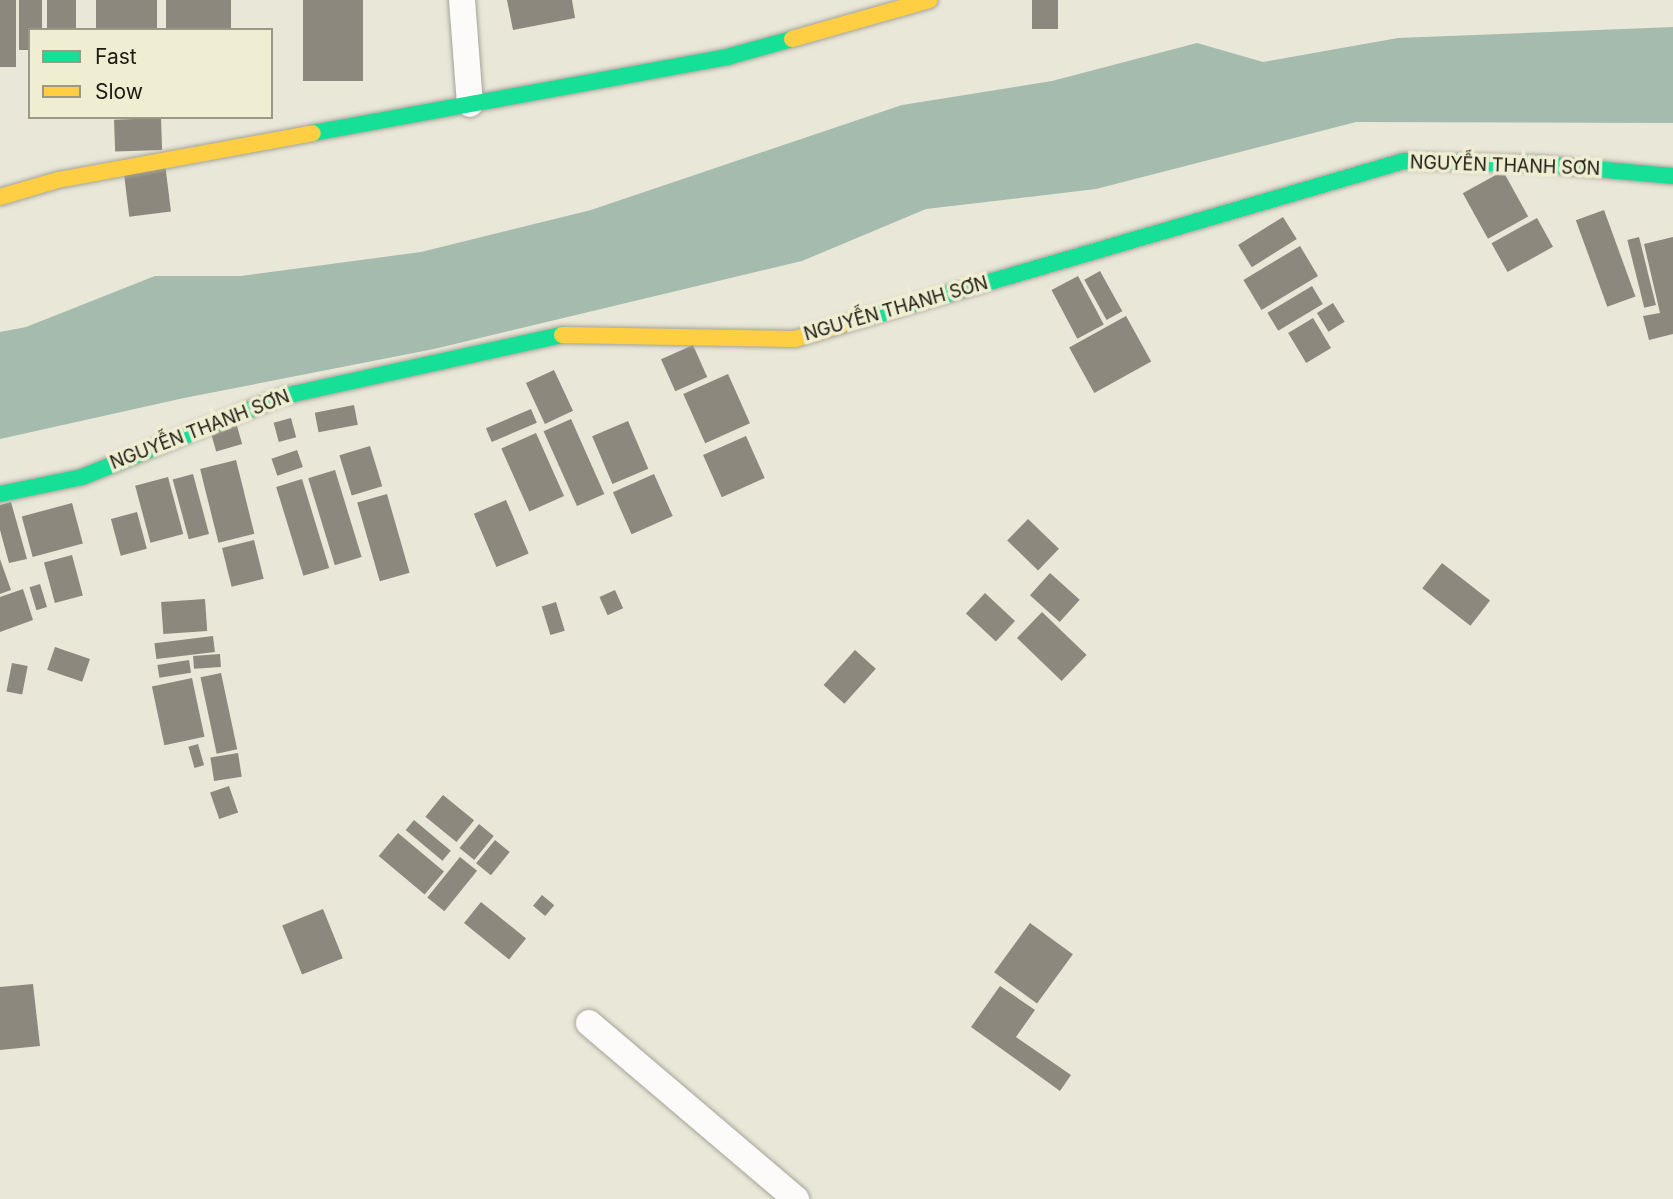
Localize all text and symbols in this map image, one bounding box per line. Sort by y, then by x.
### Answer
legend [28,28,273,119]
text: Fast [95,44,137,69]
text: Slow [95,79,143,104]
street label: NGUYỄN THANH SƠN [1410,152,1600,180]
street label: NGUYỄN THANH SƠN [802,272,990,346]
street label: NGUYỄN THANH SƠN [107,386,293,474]

